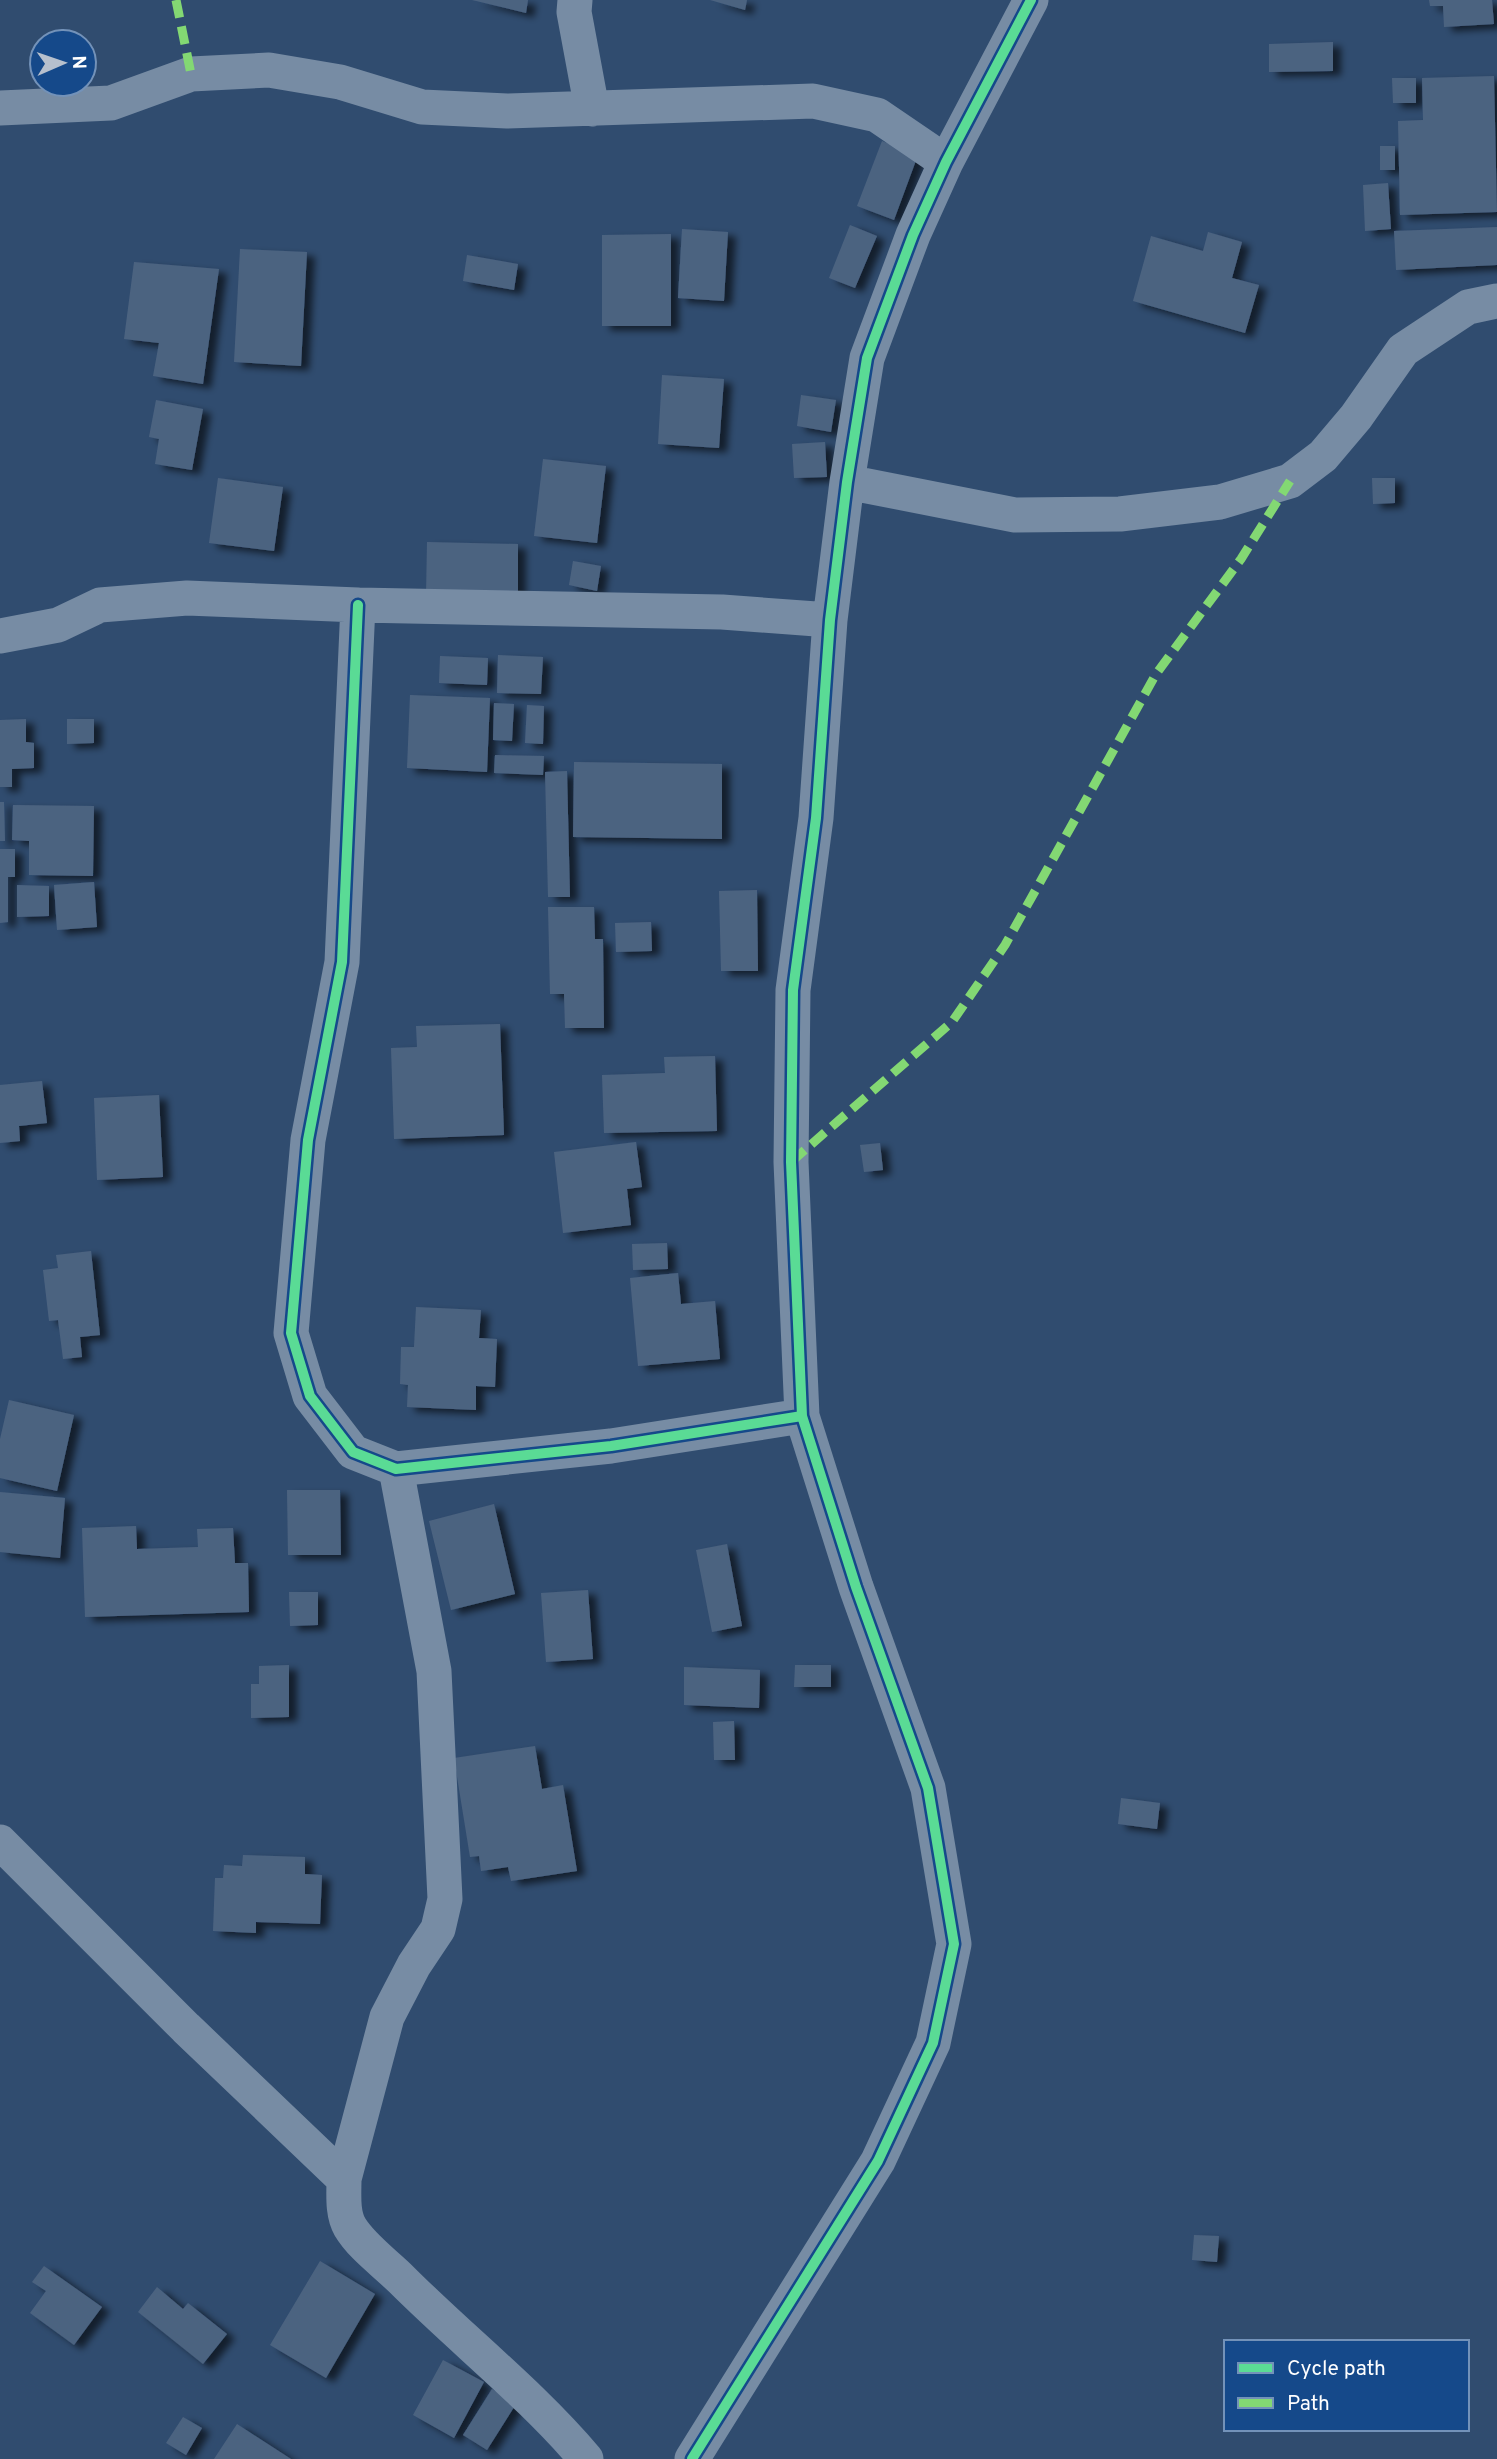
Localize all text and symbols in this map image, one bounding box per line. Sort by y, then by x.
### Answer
north arrow [28,28,98,98]
text: N [66,55,90,70]
legend [1224,2340,1469,2431]
text: Cycle path [1287,2356,1386,2383]
text: Path [1287,2391,1330,2418]

